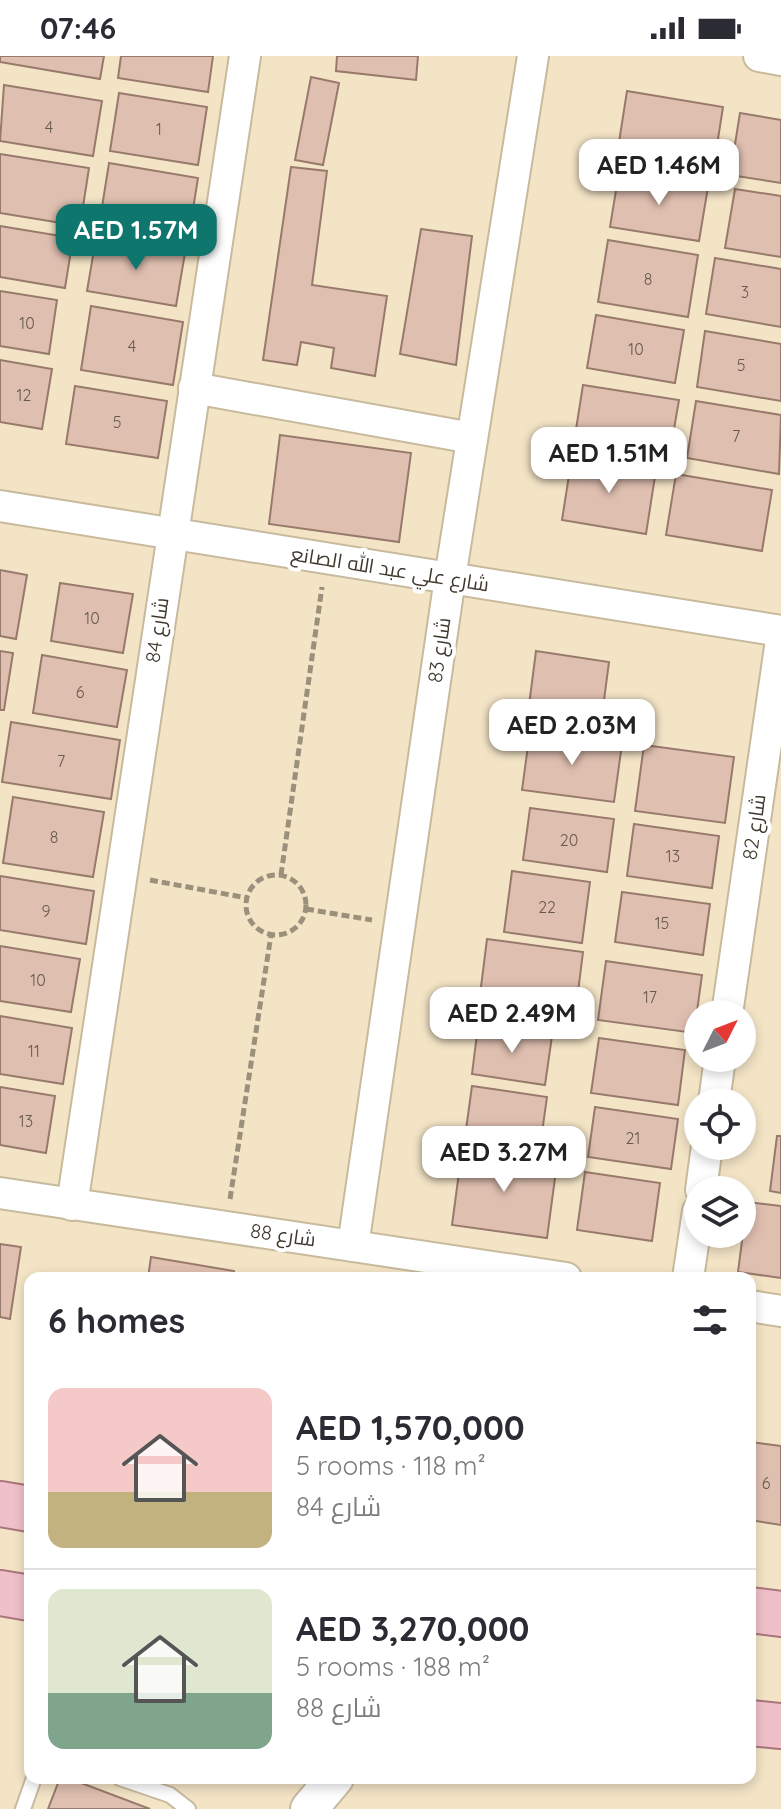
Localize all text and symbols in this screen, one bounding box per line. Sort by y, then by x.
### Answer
text: 07:46 [40,9,116,47]
house number: 4 [45,117,53,137]
house number: 1 [156,119,162,139]
pin: AED 1.46M [567,139,751,207]
text: AED 1.46M [597,148,721,181]
pin: AED 1.57M [44,204,228,272]
text: AED 1.57M [74,213,198,246]
house number: 8 [644,269,652,289]
house number: 3 [741,282,749,302]
house number: 10 [19,313,35,333]
house number: 4 [128,336,136,356]
house number: 10 [628,339,644,359]
house number: 5 [737,355,745,375]
house number: 12 [17,385,32,405]
house number: 5 [113,412,121,432]
house number: 7 [732,426,740,446]
pin: AED 1.51M [517,427,701,495]
text: AED 1.51M [549,436,669,469]
street label: شارع علي عبد الله الصانع [289,541,491,600]
street label: شارع 84 [140,596,175,664]
house number: 10 [84,608,100,628]
street label: شارع 83 [422,616,457,684]
house number: 6 [76,682,85,702]
pin: AED 2.03M [480,699,664,767]
text: AED 2.03M [507,708,637,741]
house number: 7 [57,751,65,771]
street label: شارع 82 [737,792,772,862]
house number: 8 [50,827,58,847]
house number: 20 [560,830,578,850]
house number: 13 [666,846,680,866]
house number: 22 [538,897,556,917]
house number: 9 [42,901,51,921]
house number: 15 [655,913,669,933]
house number: 10 [30,970,46,990]
pin: AED 2.49M [420,987,604,1055]
house number: 17 [643,987,657,1007]
text: AED 2.49M [448,996,576,1029]
north arrow [684,1000,756,1072]
map controls [684,1000,756,1248]
house number: 11 [28,1041,40,1061]
button: locate [684,1088,756,1160]
house number: 13 [19,1111,33,1131]
pin: AED 3.27M [412,1126,596,1194]
house number: 21 [626,1128,640,1148]
text: AED 3.27M [440,1135,568,1168]
button: layers [684,1176,756,1248]
street label: شارع 88 [248,1218,317,1253]
icon: filters [688,1298,732,1342]
text: 6 homes [48,1299,185,1342]
text: AED 1,570,000 [296,1406,525,1449]
icon: home [112,1420,208,1516]
text: 5 rooms · 118 m² [296,1449,486,1482]
house number: 6 [762,1473,771,1493]
text: شارع 84 [296,1490,381,1523]
text: AED 3,270,000 [296,1607,529,1650]
icon: home [112,1621,208,1717]
text: 5 rooms · 188 m² [296,1650,490,1683]
text: شارع 88 [296,1691,382,1724]

